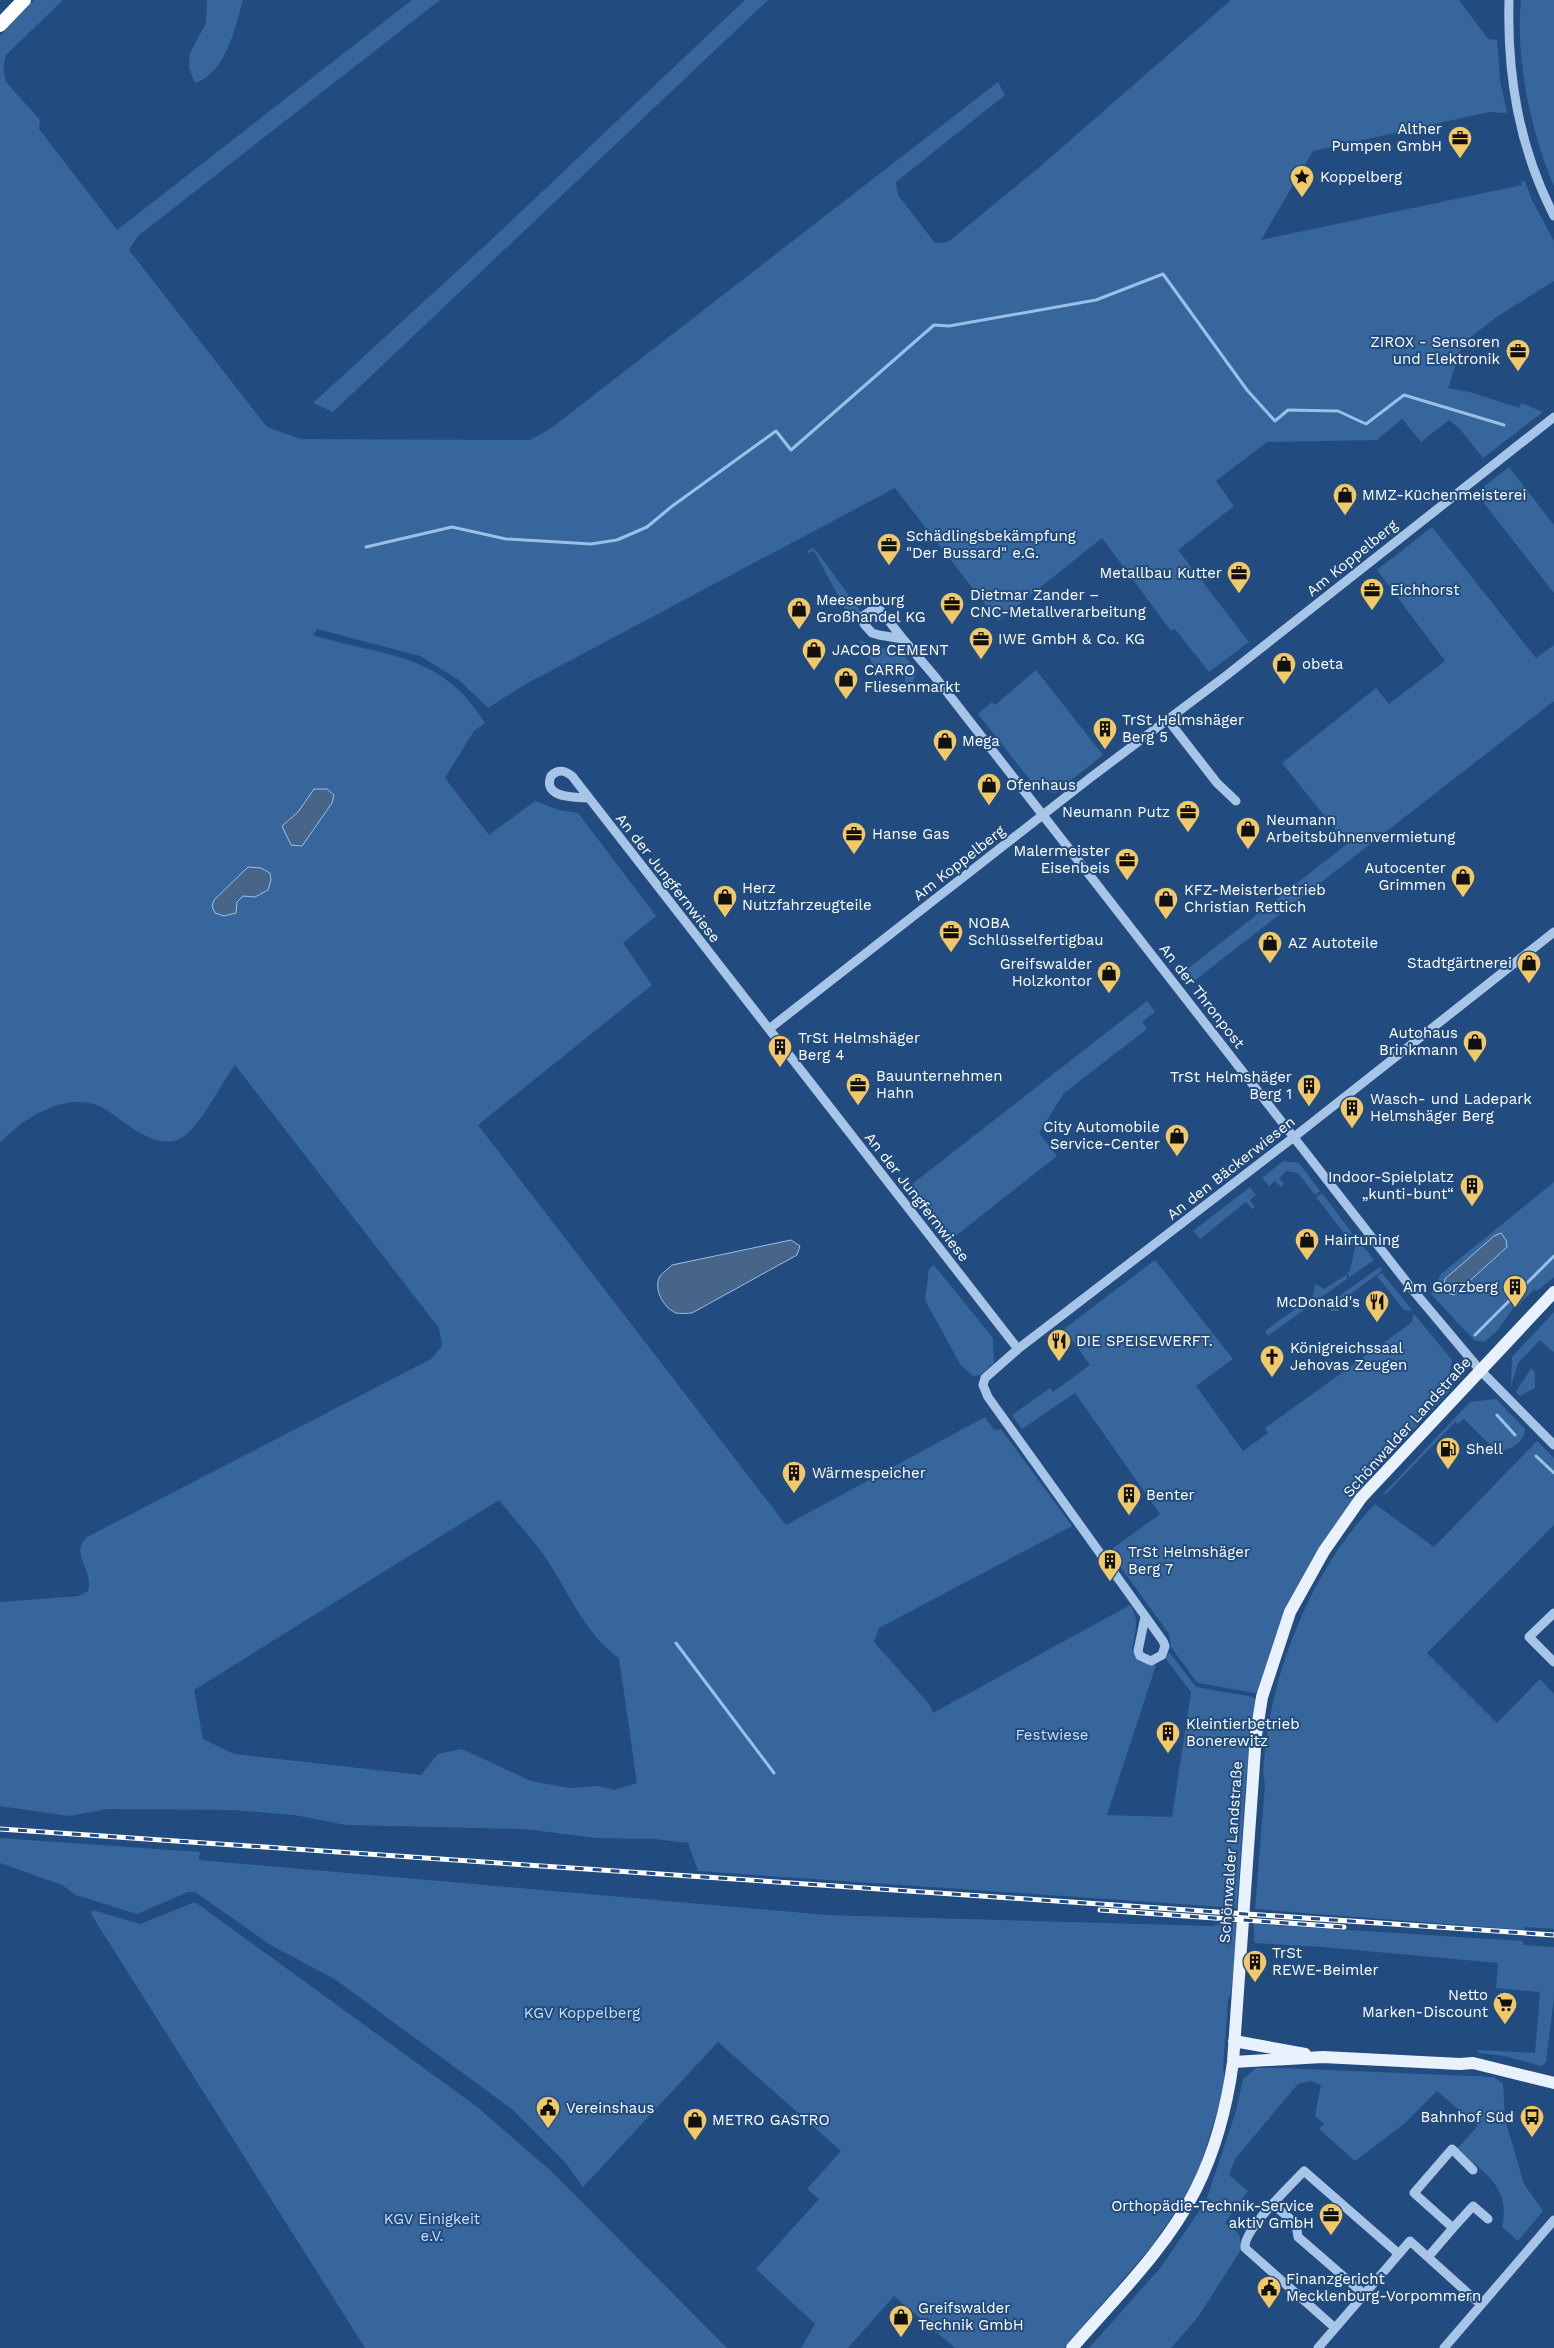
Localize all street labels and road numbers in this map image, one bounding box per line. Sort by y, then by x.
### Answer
street label: Am Koppelberg [1303,516,1401,600]
street label: An der Jungfernwiese [612,810,724,946]
street label: Am Koppelberg [910,822,1008,904]
street label: An der Thronpost [1156,940,1249,1052]
street label: An den Bäckerwiesen [1163,1112,1299,1224]
street label: An der Jungfernwiese [861,1129,973,1265]
street label: Schönwalder Landstraße [1339,1353,1475,1501]
street label: Schönwalder Landstraße [1216,1760,1246,1944]

